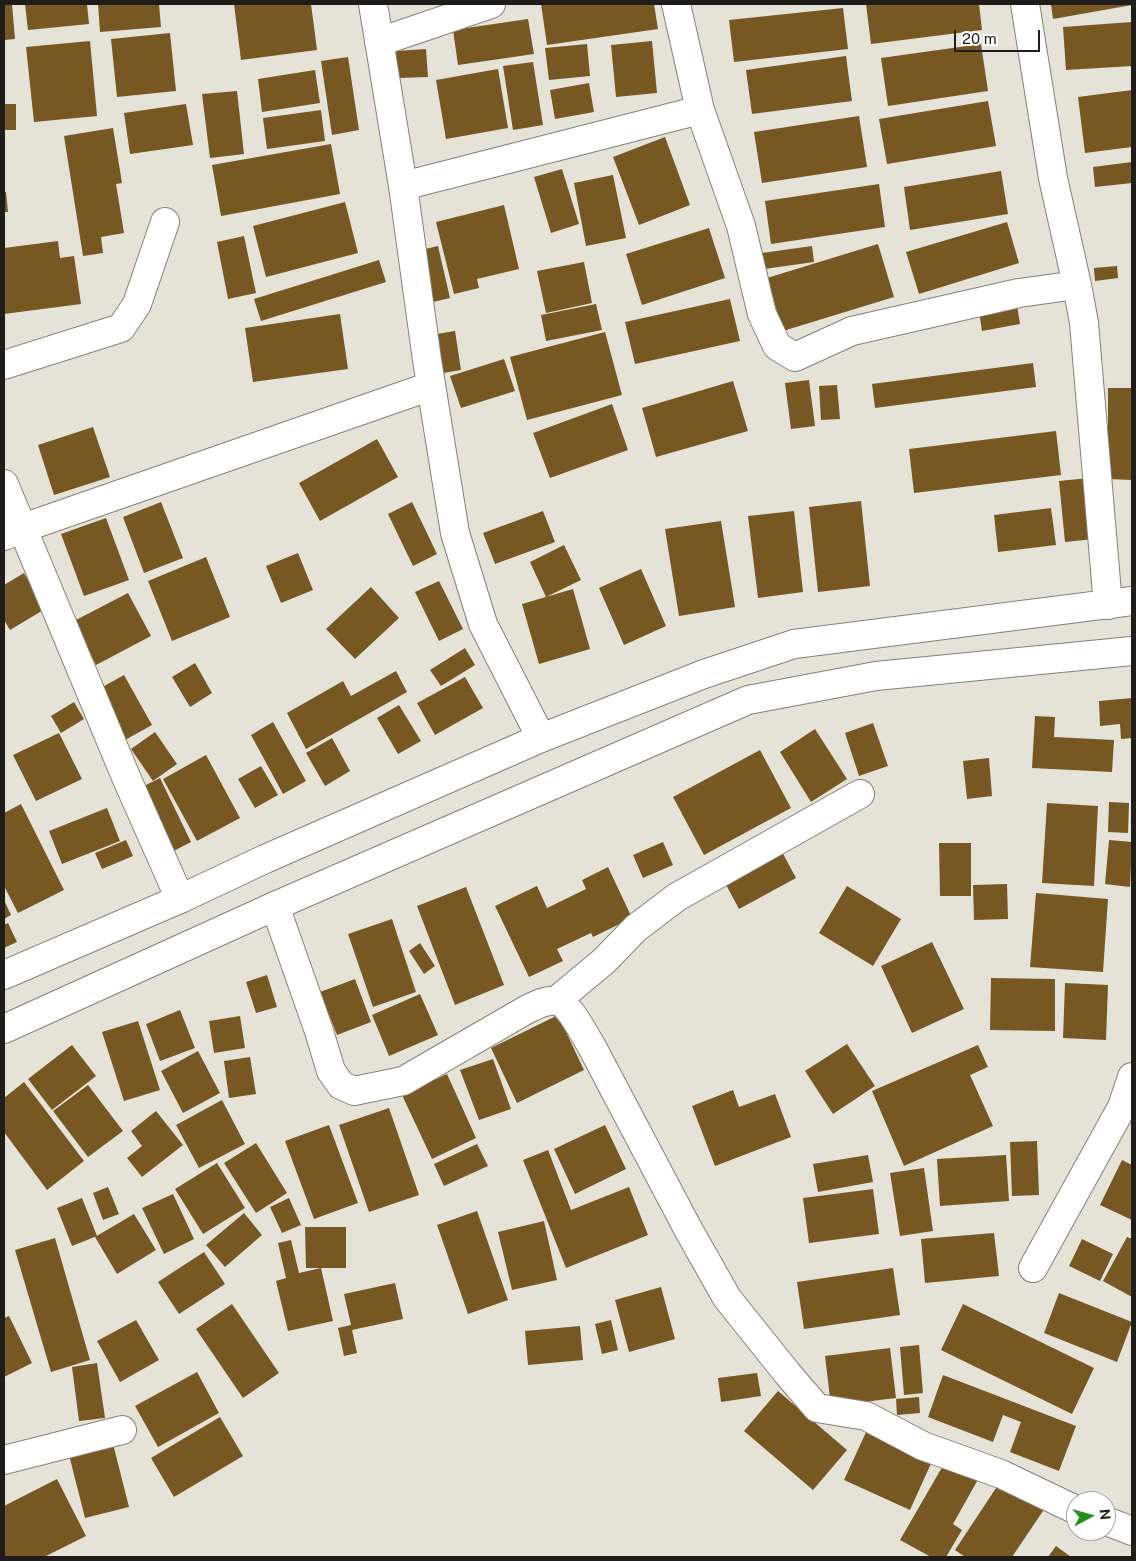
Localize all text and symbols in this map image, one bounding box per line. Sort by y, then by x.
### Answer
scale bar [956,20,1042,52]
text: 20 m [962,30,997,47]
north arrow [1066,1491,1116,1541]
text: N [1096,1508,1113,1521]

